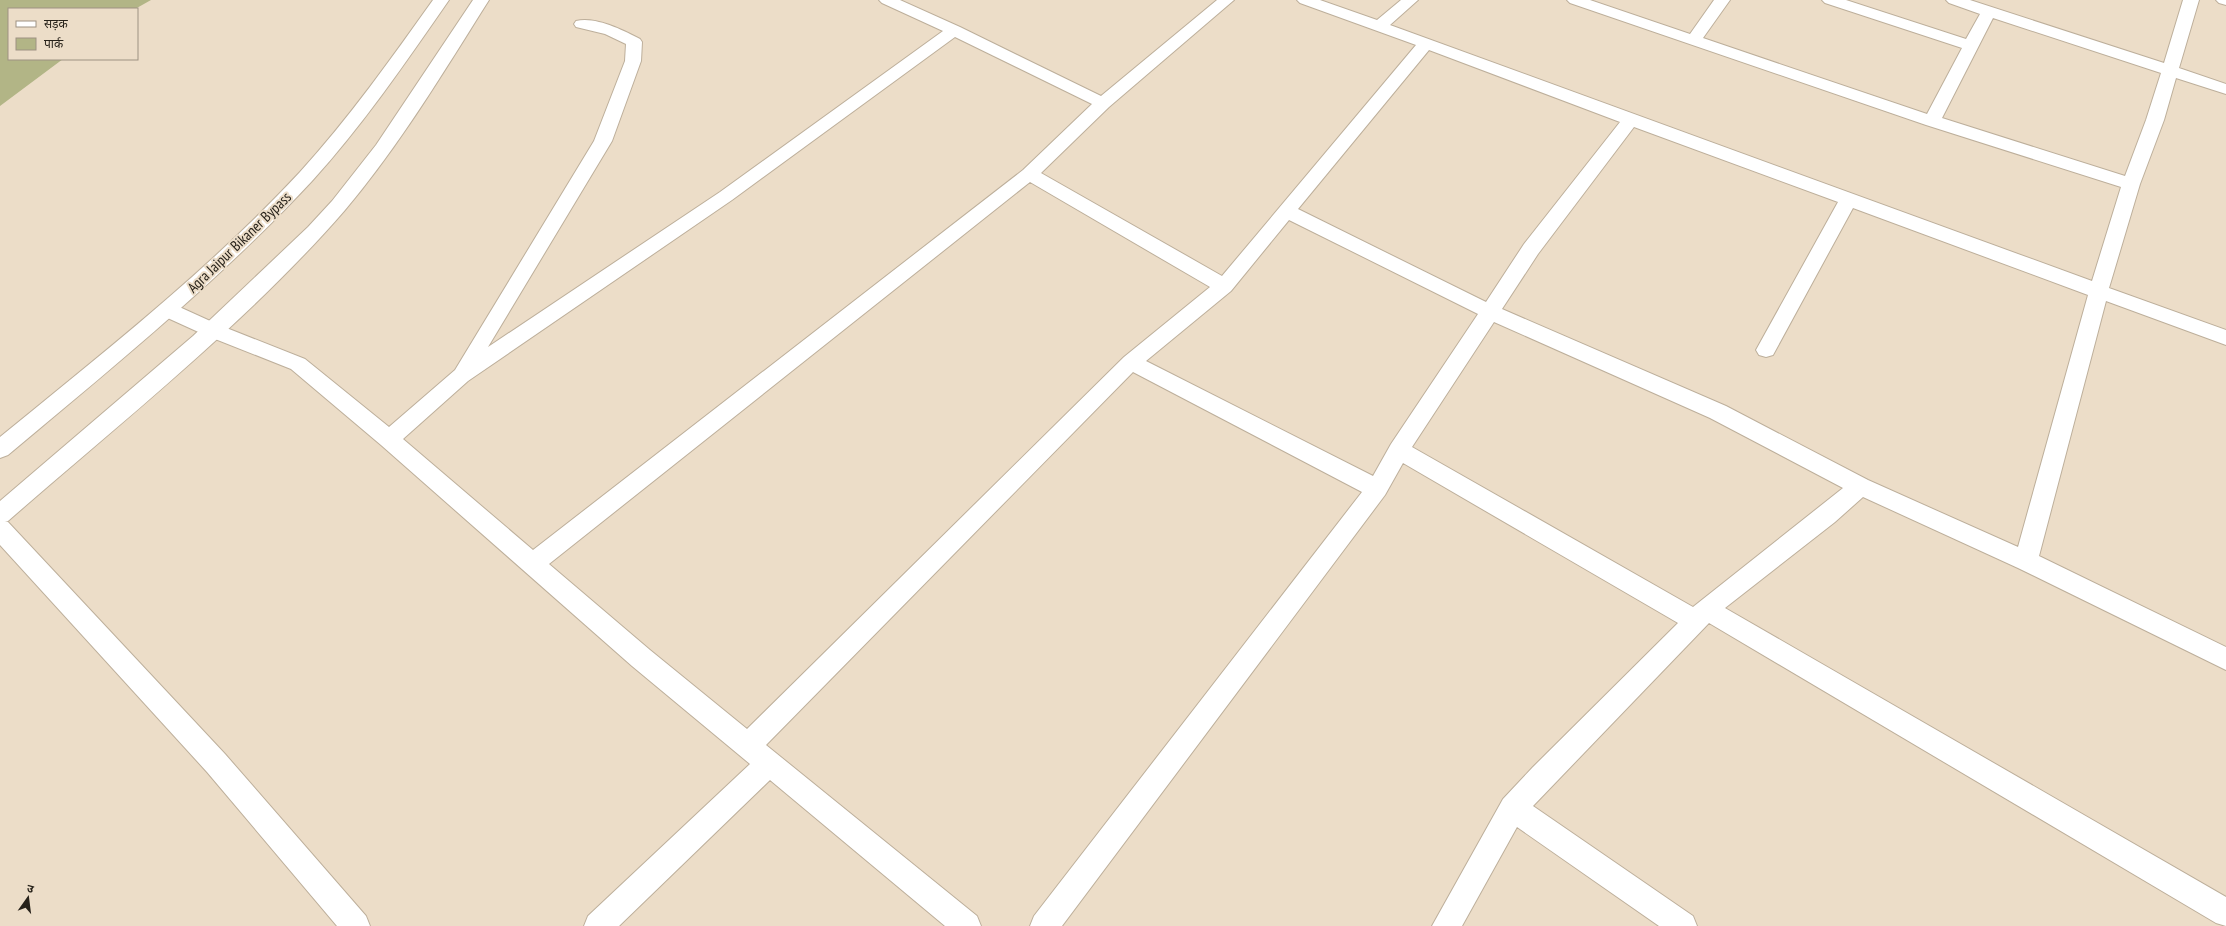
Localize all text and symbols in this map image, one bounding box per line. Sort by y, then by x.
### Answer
legend [8,8,138,60]
text: सड़क [44,16,69,31]
text: पार्क [44,36,64,51]
street label: Agra Jaipur Bikaner Bypass [183,187,295,297]
north arrow [8,878,48,918]
text: उ [26,881,36,896]

